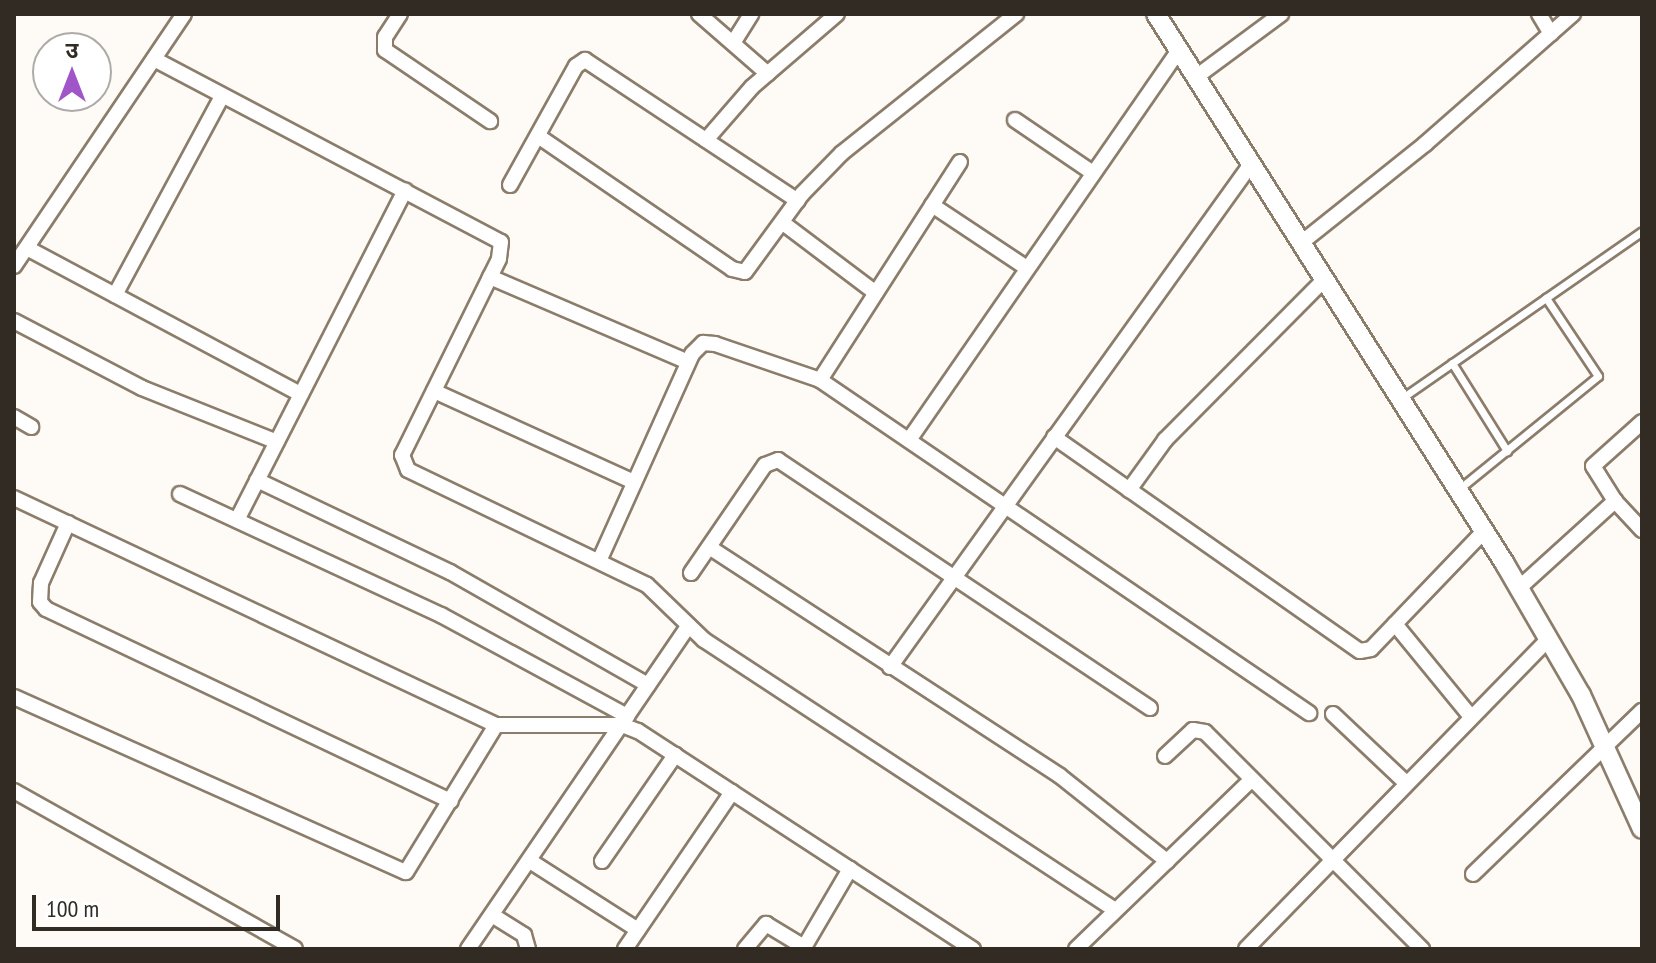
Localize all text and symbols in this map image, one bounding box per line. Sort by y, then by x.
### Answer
north arrow [32,32,112,112]
text: उ [66,36,78,64]
scale bar [36,879,284,929]
text: 100 m [46,893,99,924]

